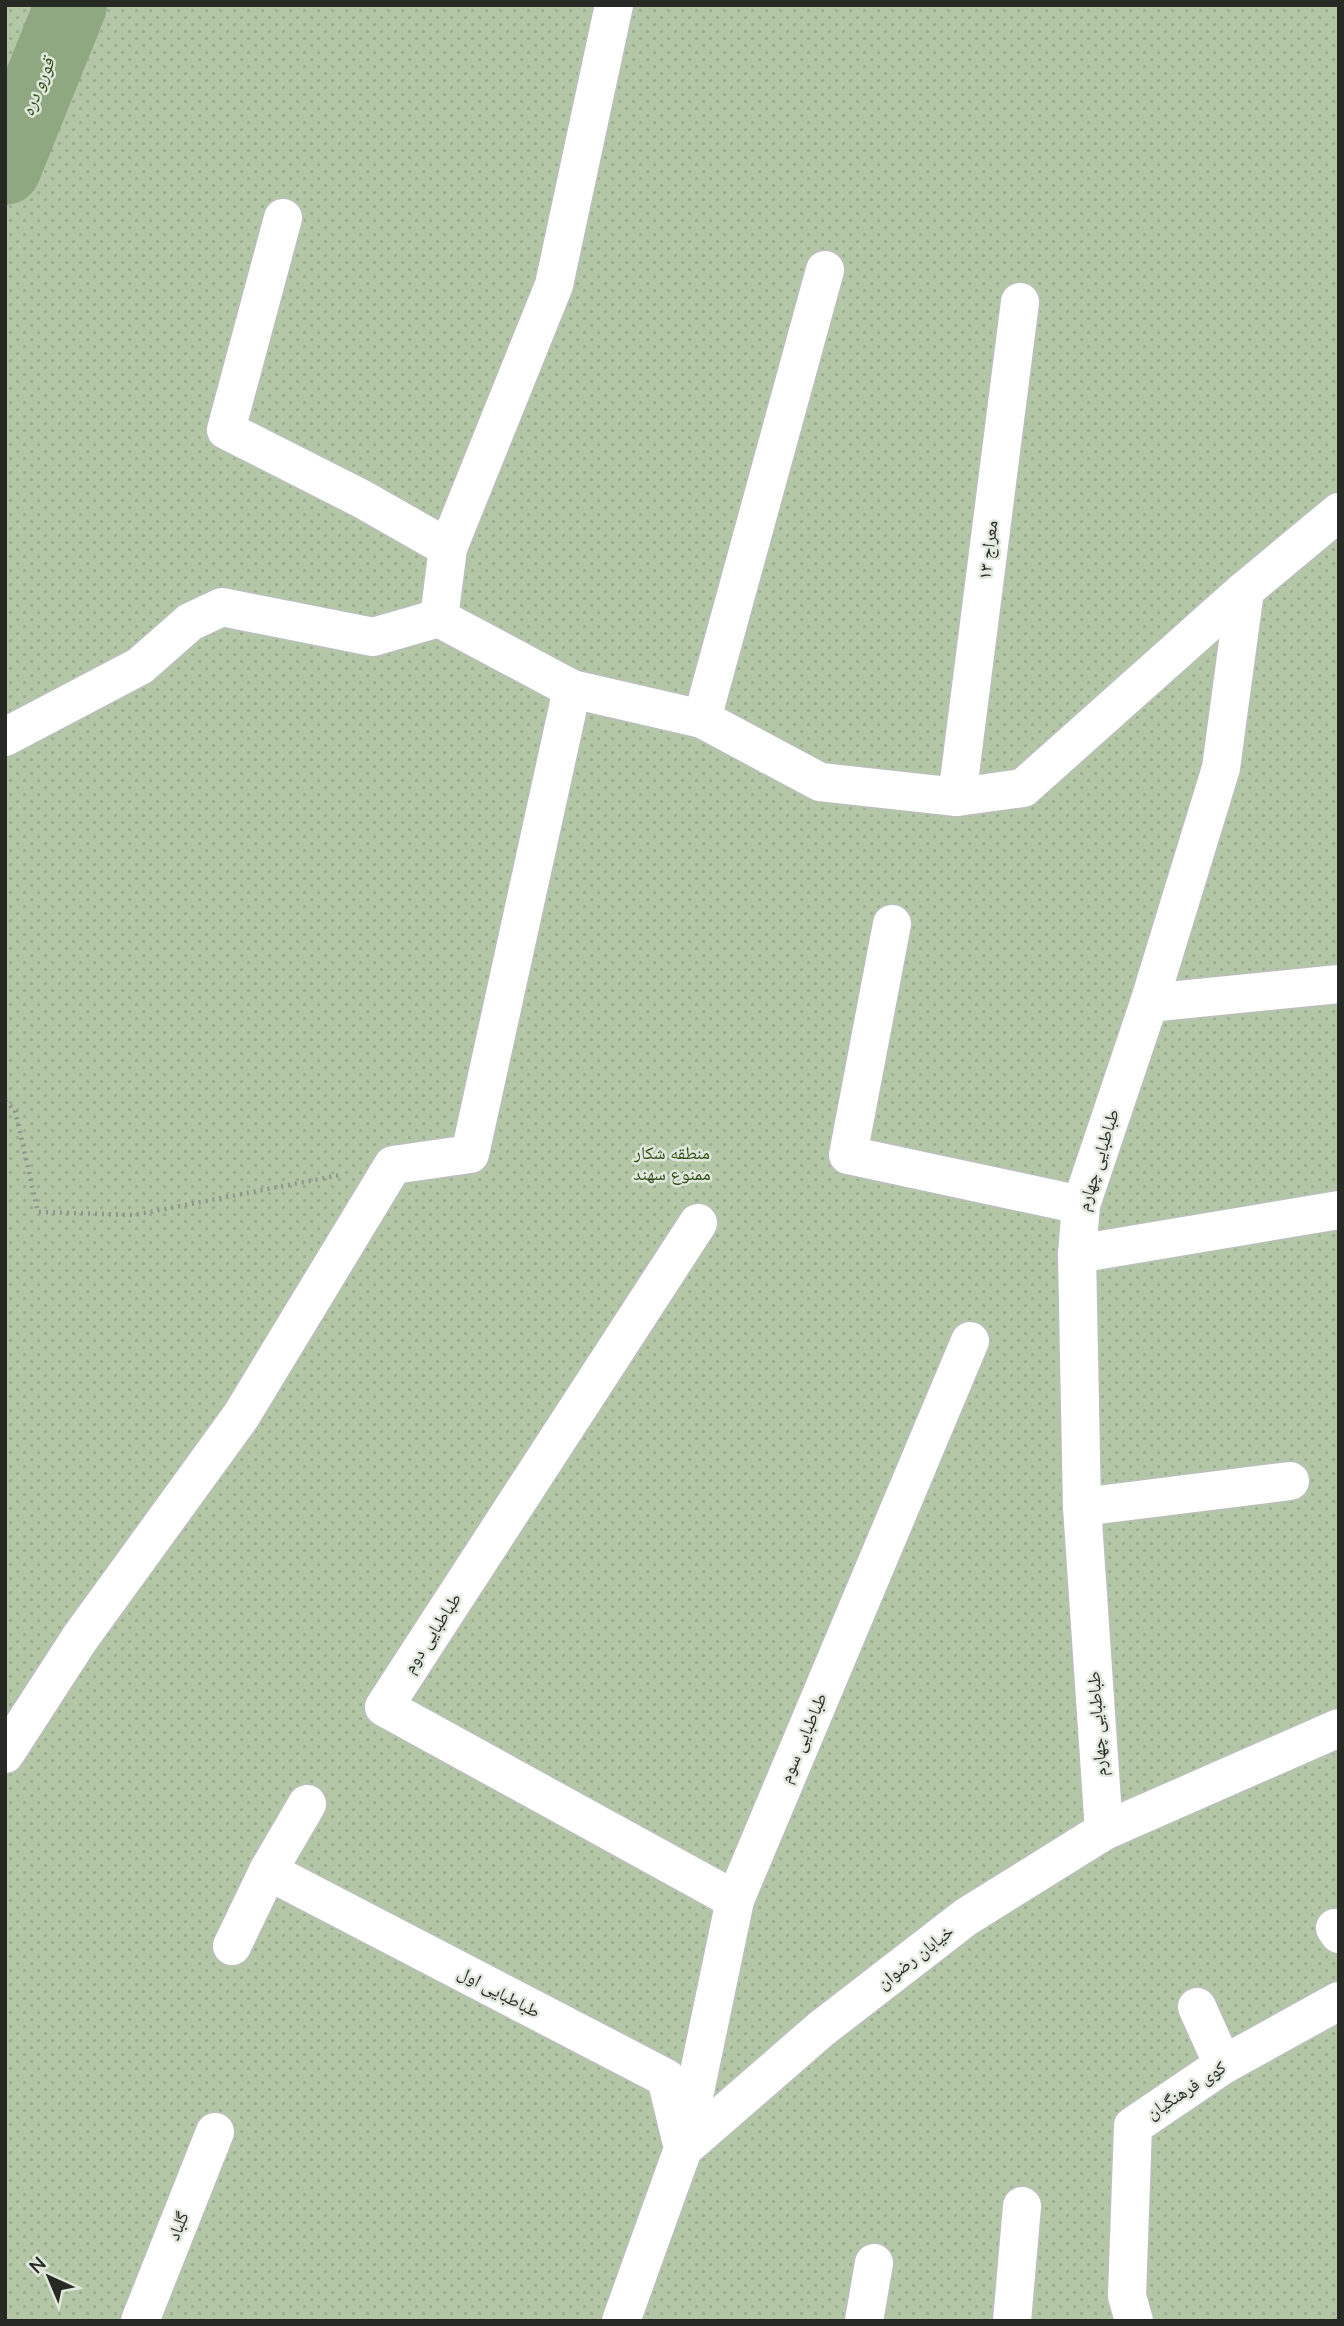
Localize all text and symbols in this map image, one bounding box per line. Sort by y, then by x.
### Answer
water label: قورو دره [15,51,63,120]
street label: معراج ۱۳ [972,519,1004,581]
street label: طباطبایی چهارم [1071,1106,1125,1214]
park label: منطقه شکار ممنوع سهند [633,1141,711,1186]
street label: طباطبایی دوم [397,1588,467,1678]
street label: طباطبایی چهارم [1081,1671,1113,1777]
street label: طباطبایی سوم [773,1689,833,1787]
street label: خیابان رضوان [872,1919,958,1995]
street label: طباطبایی اول [454,1960,544,2024]
street label: کوی فرهنگیان [1141,2055,1231,2125]
street label: گلباد [161,2208,195,2244]
north arrow [14,2242,84,2312]
text: N [24,2251,52,2280]

